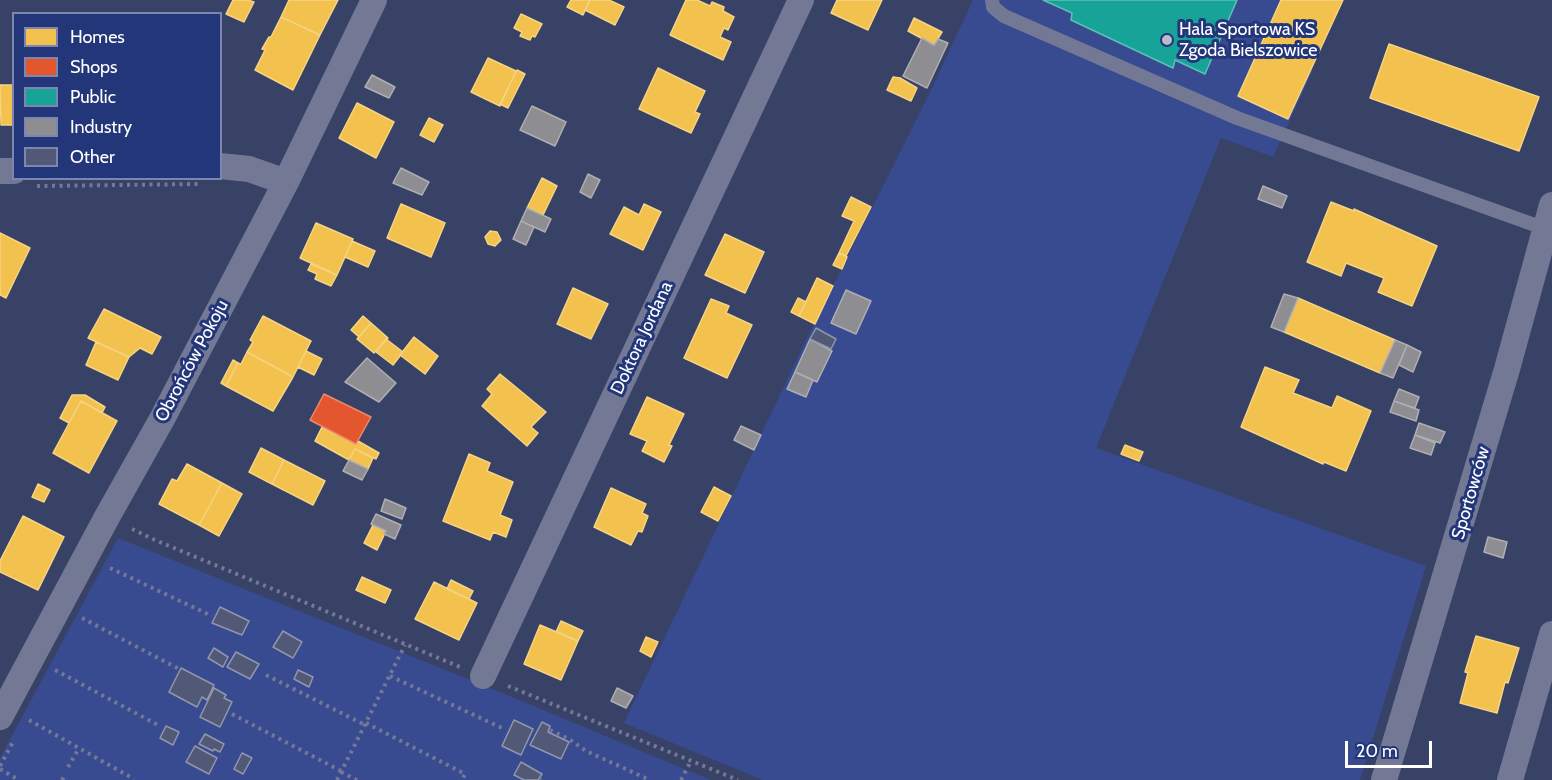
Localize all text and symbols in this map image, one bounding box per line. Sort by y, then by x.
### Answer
legend [12,12,222,180]
place label: Hala Sportowa KS Zgoda Bielszowice [1179,19,1318,62]
text: Homes [70,26,125,48]
marker: Hala Sportowa KS Zgoda Bielszowice [1160,33,1174,47]
text: Shops [70,56,118,78]
text: Public [70,86,116,108]
text: Industry [70,116,132,138]
text: Other [70,146,115,168]
street label: Doktora Jordana [606,278,678,398]
street label: Obrońców Pokoju [151,296,233,426]
street label: Sportowców [1447,444,1495,542]
scale bar [1348,729,1435,767]
text: 20 m [1356,740,1398,762]

